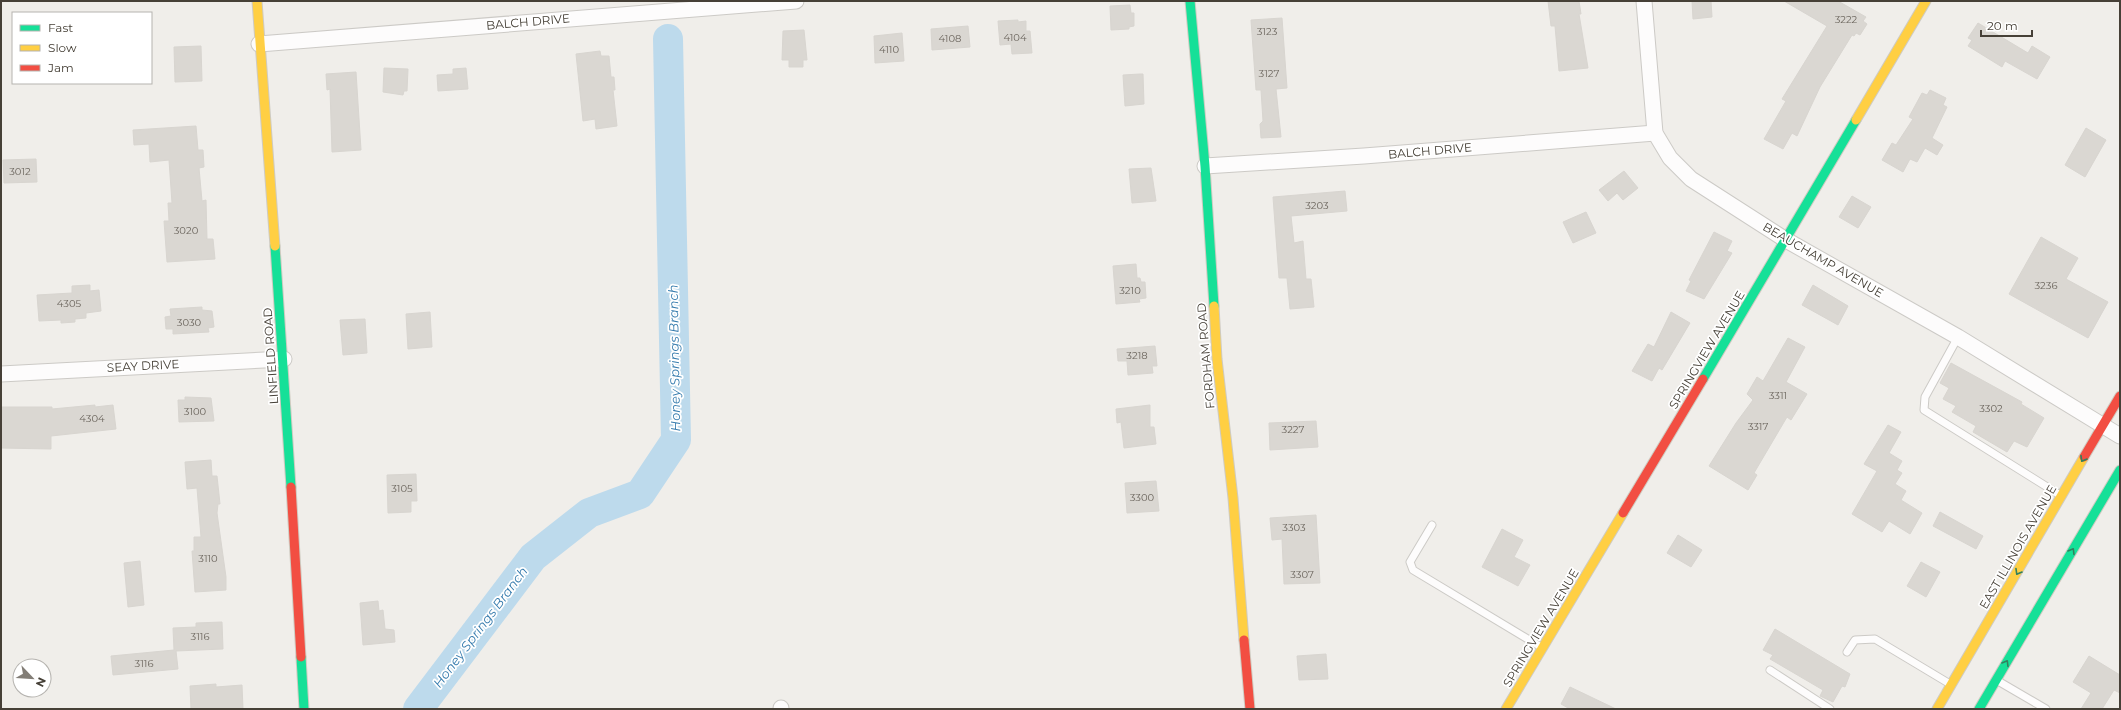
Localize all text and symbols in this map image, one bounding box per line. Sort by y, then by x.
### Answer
street label: BALCH DRIVE [485,10,571,33]
legend [12,12,152,84]
scale bar [1981,12,2032,38]
house number: 3222 [1835,13,1858,26]
text: 20 m [1987,18,2018,33]
text: Fast [48,20,73,35]
house number: 3123 [1257,25,1278,38]
house number: 4104 [1003,31,1027,44]
house number: 4108 [939,32,961,45]
text: Slow [48,40,77,55]
house number: 4110 [879,43,899,56]
text: Jam [47,60,74,75]
house number: 3127 [1259,67,1280,80]
street label: BALCH DRIVE [1387,139,1473,162]
house number: 3012 [9,165,31,178]
house number: 3203 [1305,199,1329,212]
street label: BEAUCHAMP AVENUE [1760,219,1886,300]
house number: 3020 [174,224,199,237]
house number: 3236 [2035,279,2058,292]
water label: Honey Springs Branch [665,284,683,432]
house number: 3210 [1119,284,1141,297]
street label: SPRINGVIEW AVENUE [1665,288,1748,412]
house number: 4305 [57,297,82,310]
street label: FORDHAM ROAD [1193,302,1218,410]
street label: LINFIELD ROAD [260,307,281,405]
house number: 3030 [177,316,202,329]
house number: 3218 [1126,349,1148,362]
street label: SEAY DRIVE [106,356,180,375]
house number: 3311 [1769,389,1787,402]
house number: 3302 [1979,402,2003,415]
house number: 3100 [184,405,207,418]
house number: 4304 [79,412,105,425]
house number: 3317 [1748,420,1768,433]
house number: 3227 [1282,423,1305,436]
one-way arrow [2081,455,2088,462]
house number: 3105 [391,482,413,495]
street label: EAST ILLINOIS AVENUE [1976,482,2059,612]
house number: 3300 [1130,491,1155,504]
house number: 3303 [1282,521,1306,534]
one-way arrow [2067,548,2074,555]
house number: 3110 [198,552,218,565]
water label: Honey Springs Branch [429,563,531,691]
street label: SPRINGVIEW AVENUE [1499,566,1582,690]
house number: 3307 [1290,568,1314,581]
one-way arrow [2015,568,2022,575]
house number: 3116 [191,630,209,643]
house number: 3116 [135,657,153,670]
north arrow [12,658,52,698]
one-way arrow [2001,660,2008,667]
text: N [33,675,49,689]

